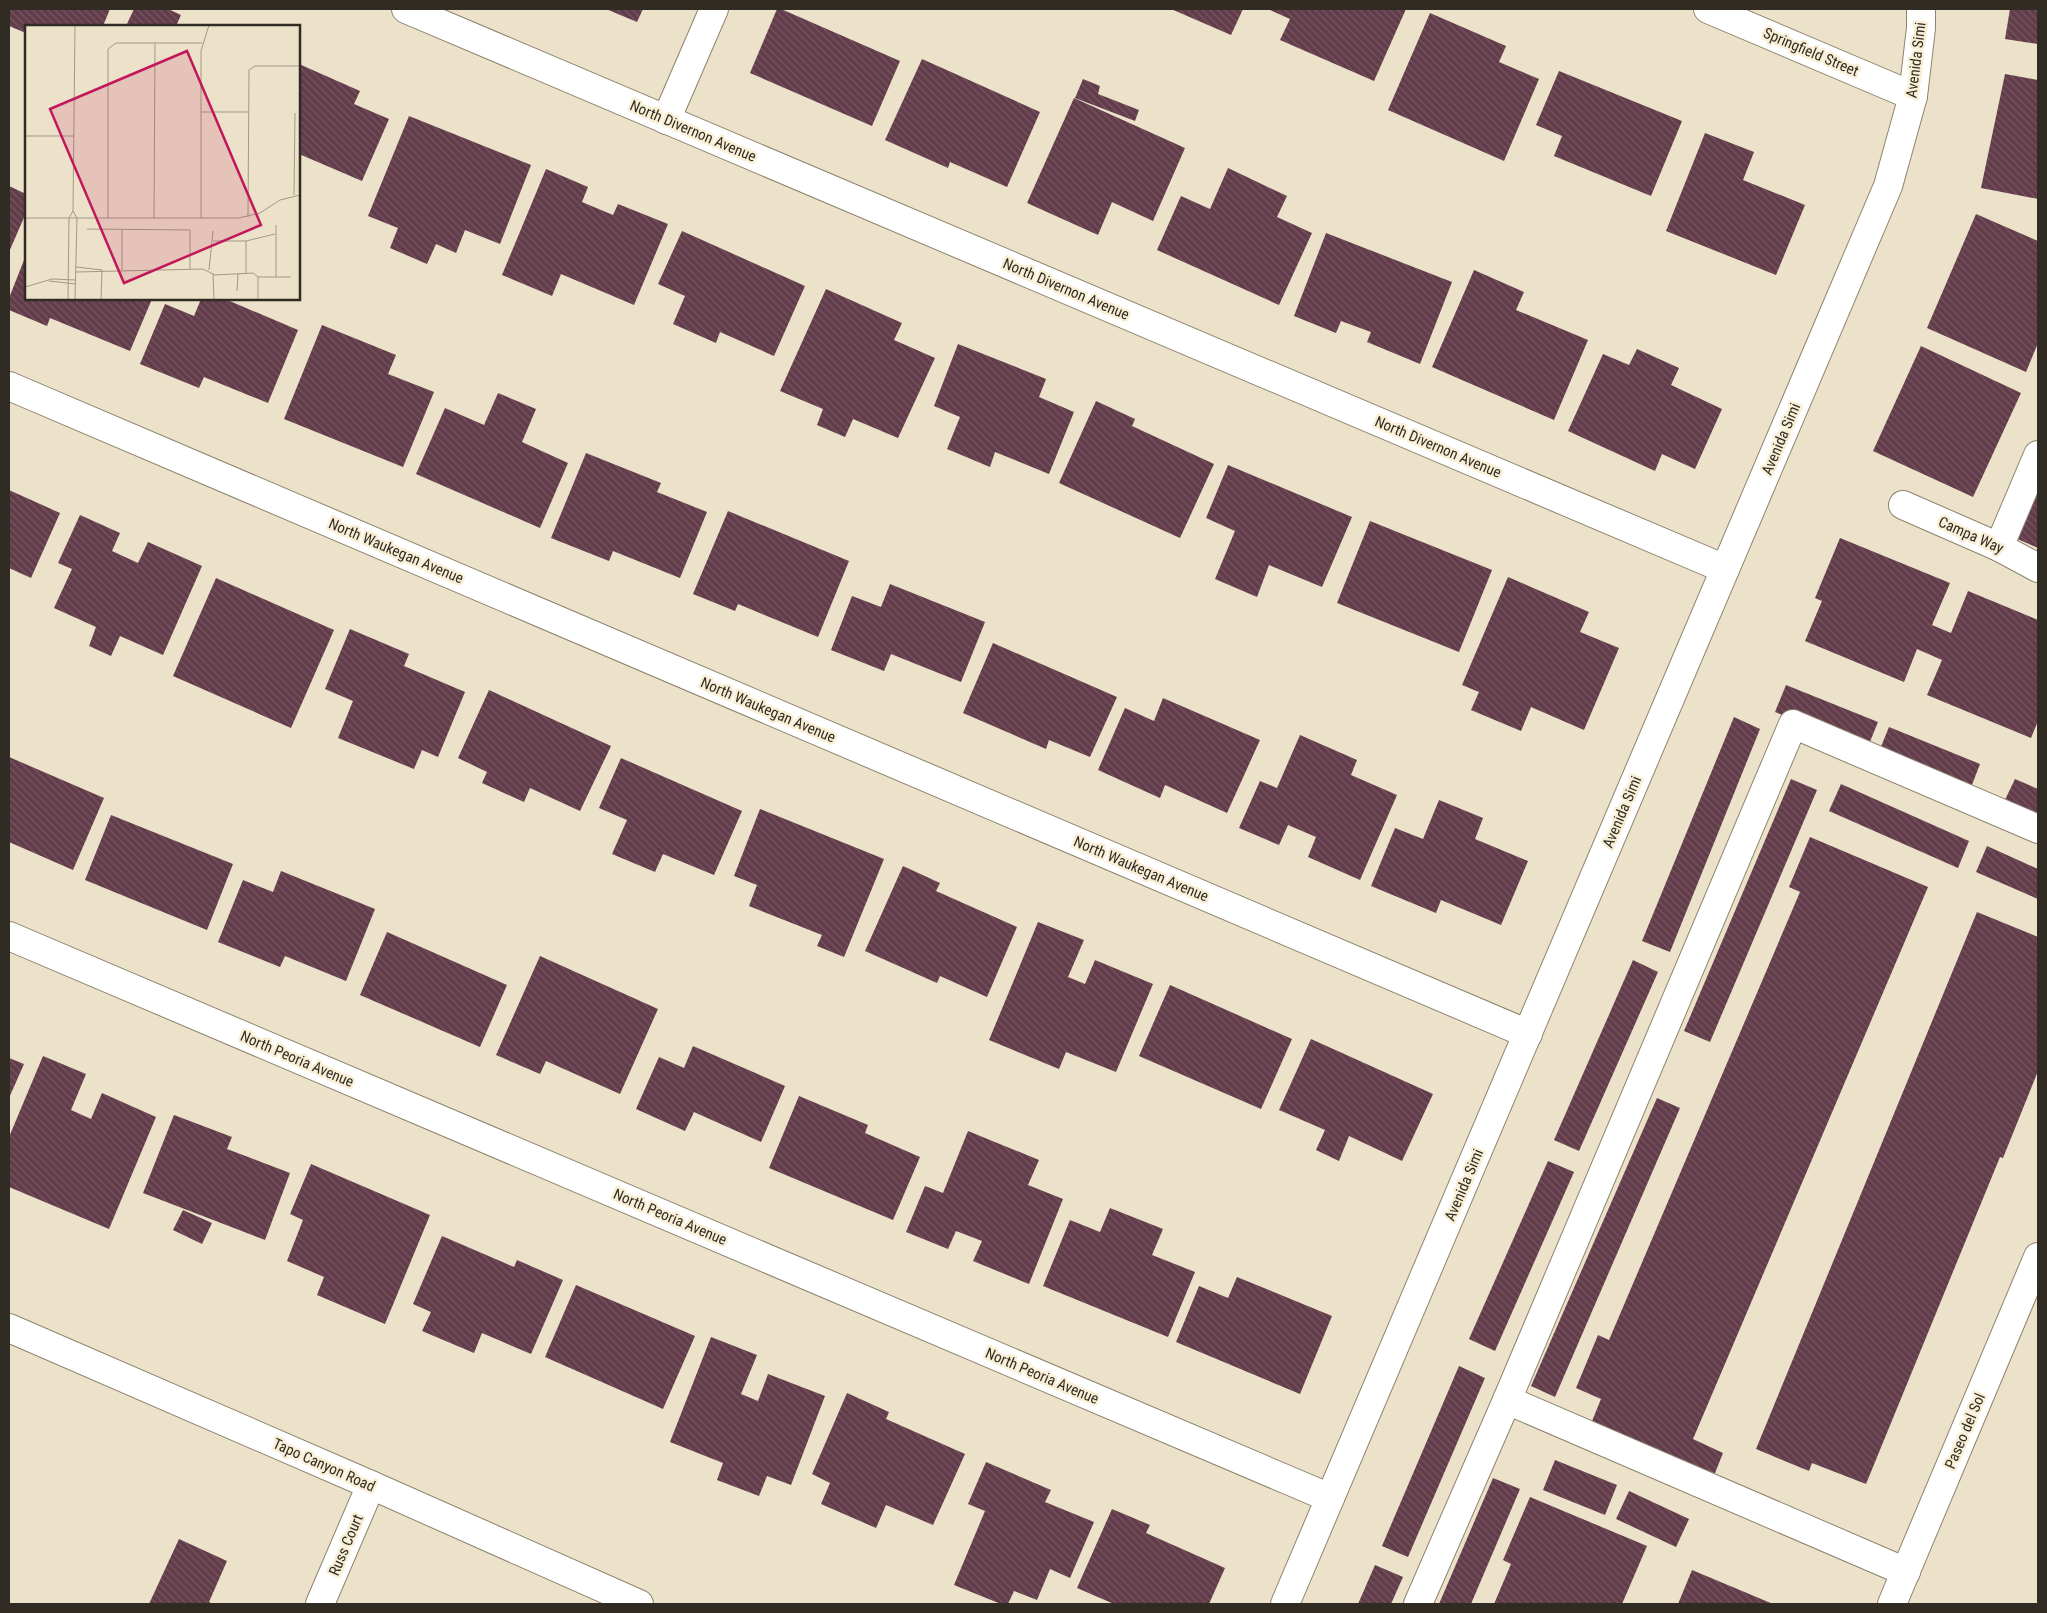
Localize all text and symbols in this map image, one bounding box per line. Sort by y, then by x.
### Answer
street label: Avenida Simi [1902,21,1930,99]
street label: Springfield Street [1761,24,1861,80]
inset map [25,25,300,300]
street label: North Divernon Avenue [627,96,759,166]
street label: North Divernon Avenue [1000,254,1132,324]
street label: Avenida Simi [1758,400,1804,478]
street label: North Divernon Avenue [1372,412,1504,482]
street label: Campa Way [1936,513,2006,557]
street label: North Waukegan Avenue [326,514,466,588]
street label: North Waukegan Avenue [698,673,838,747]
street label: Avenida Simi [1599,773,1645,851]
street label: North Waukegan Avenue [1071,832,1211,906]
street label: North Peoria Avenue [238,1027,356,1091]
street label: Avenida Simi [1441,1146,1487,1224]
street label: North Peoria Avenue [611,1185,729,1249]
street label: North Peoria Avenue [983,1344,1101,1408]
street label: Paseo del Sol [1941,1390,1989,1472]
street label: Tapo Canyon Road [270,1434,378,1496]
street label: Russ Court [325,1512,367,1578]

